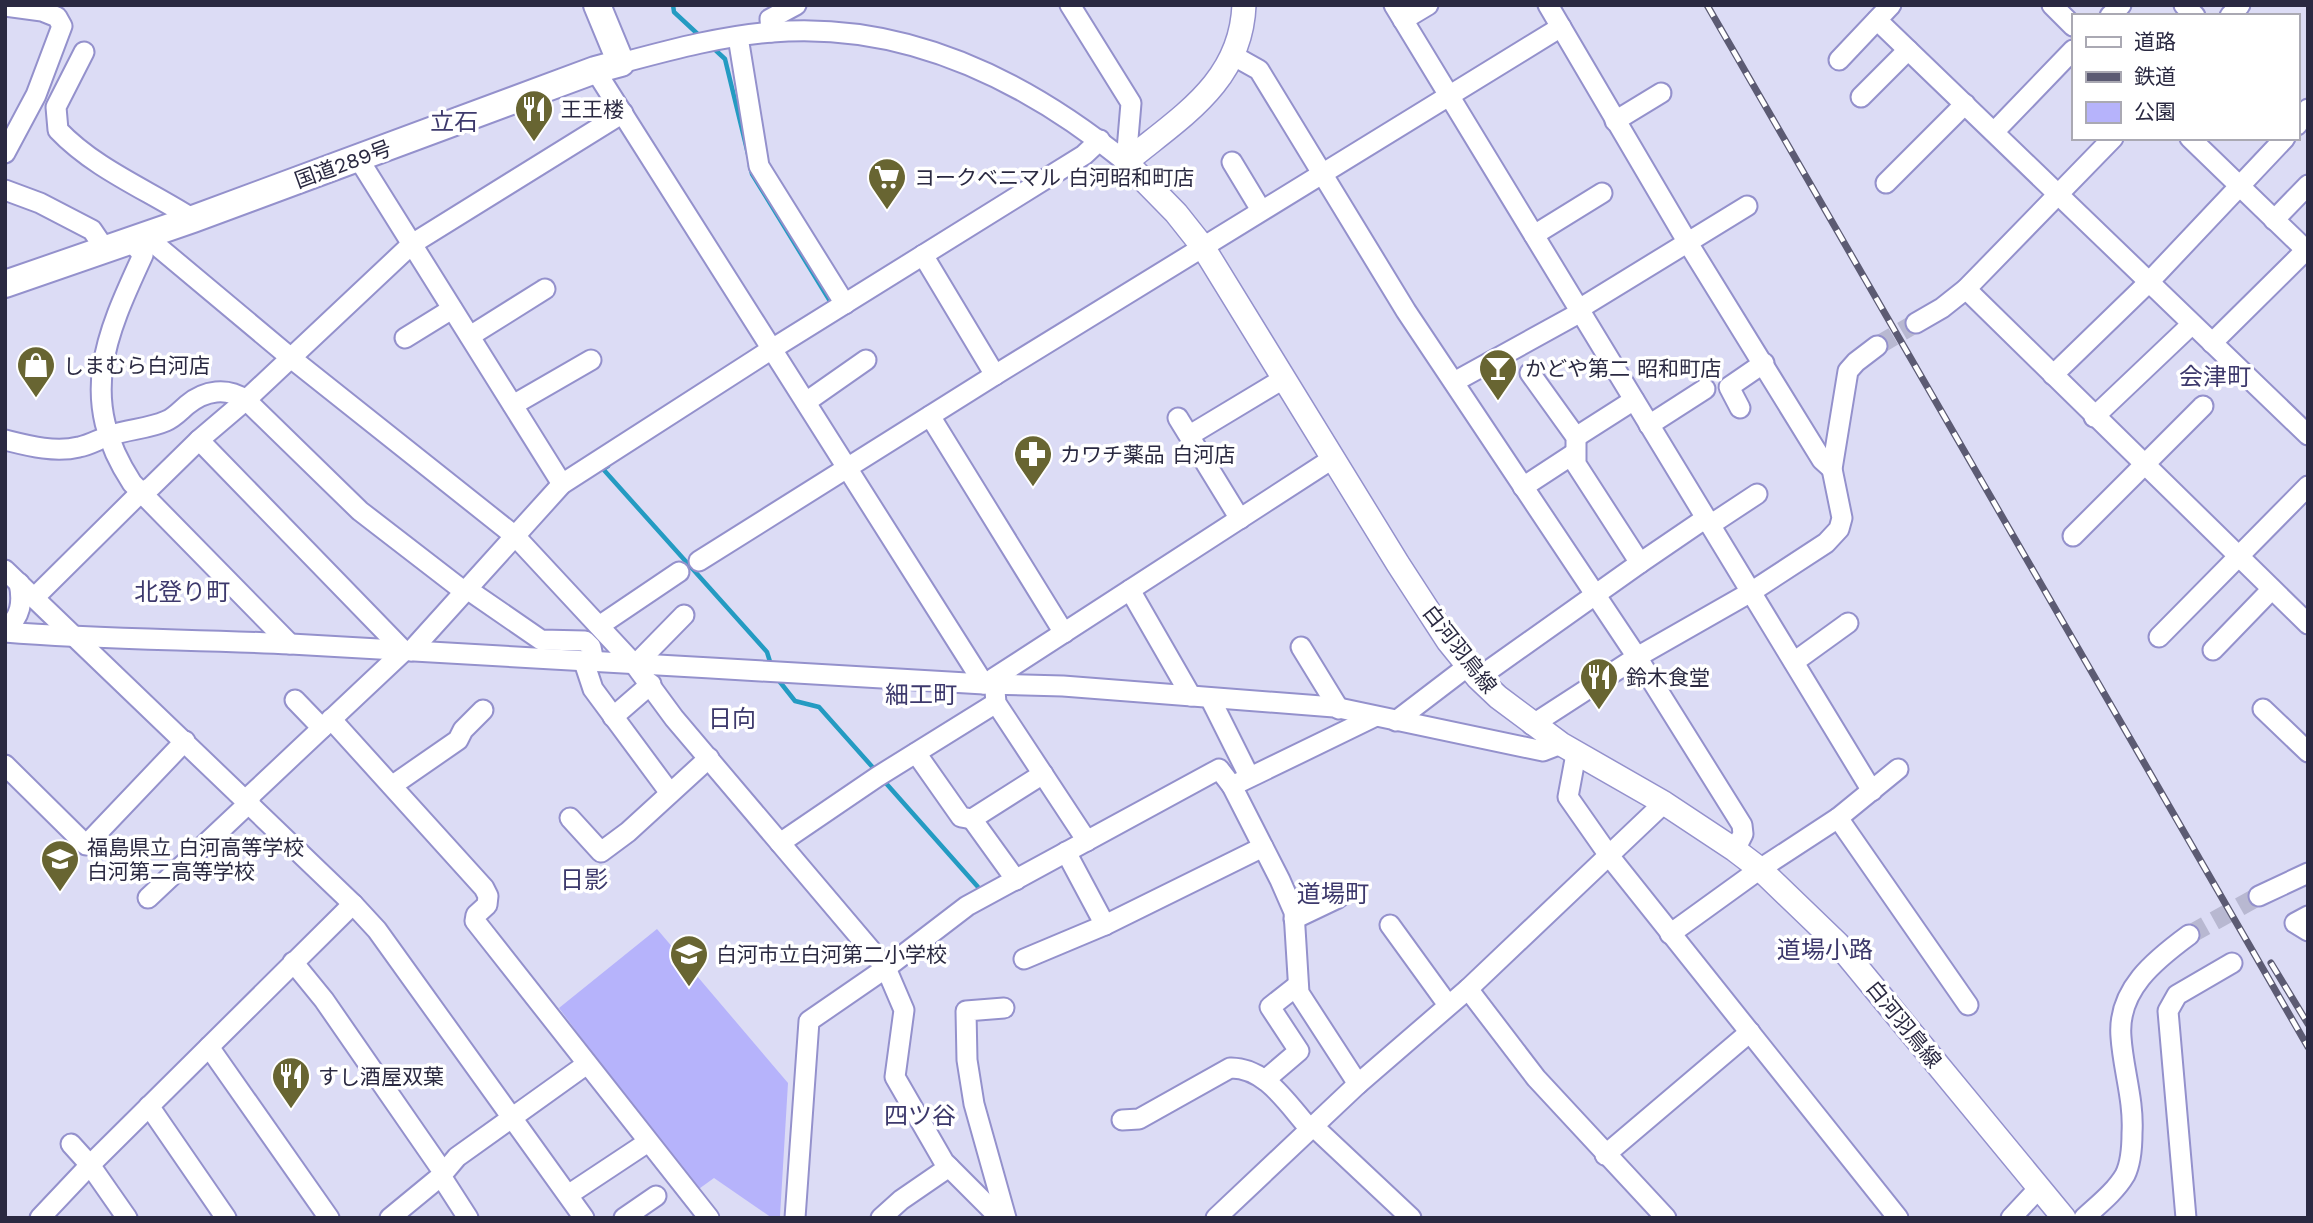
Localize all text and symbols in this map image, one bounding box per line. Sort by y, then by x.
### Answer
legend [2072,14,2299,140]
text: 道路 [2134,29,2176,54]
text: 鉄道 [2134,64,2176,89]
restaurant icon: 王王楼 [513,88,555,143]
place label: 王王楼 [561,97,624,122]
text: 公園 [2134,99,2176,124]
district label: 立石 [430,108,478,136]
street label: 国道289号 [291,135,395,193]
supermarket icon: ヨークベニマル 白河昭和町店 [866,156,908,211]
place label: ヨークベニマル 白河昭和町店 [914,165,1194,190]
shop icon: しまむら白河店 [15,344,57,399]
bar icon: かどや第二 昭和町店 [1477,347,1519,402]
place label: しまむら白河店 [63,353,210,378]
place label: かどや第二 昭和町店 [1525,356,1721,381]
district label: 会津町 [2179,363,2251,391]
pharmacy icon: カワチ薬品 白河店 [1012,433,1054,488]
place label: カワチ薬品 白河店 [1060,442,1235,467]
district label: 北登り町 [134,578,230,606]
street label: 白河羽鳥線 [1418,600,1502,698]
restaurant icon: 鈴木食堂 [1578,656,1620,711]
place label: 鈴木食堂 [1626,665,1710,690]
district label: 細工町 [885,681,957,709]
district label: 日向 [708,705,756,733]
place label: 福島県立 白河高等学校 白河第二高等学校 [87,835,304,884]
school or university icon: 福島県立 白河高等学校 白河第二高等学校 [39,838,81,893]
district label: 日影 [560,866,608,894]
district label: 道場町 [1297,880,1369,908]
school or university icon: 白河市立白河第二小学校 [668,933,710,988]
district label: 道場小路 [1777,936,1873,964]
place label: 白河市立白河第二小学校 [716,942,947,967]
street label: 白河羽鳥線 [1861,975,1947,1073]
restaurant icon: すし酒屋双葉 [270,1055,312,1110]
place label: すし酒屋双葉 [318,1064,444,1089]
district label: 四ツ谷 [884,1102,956,1130]

